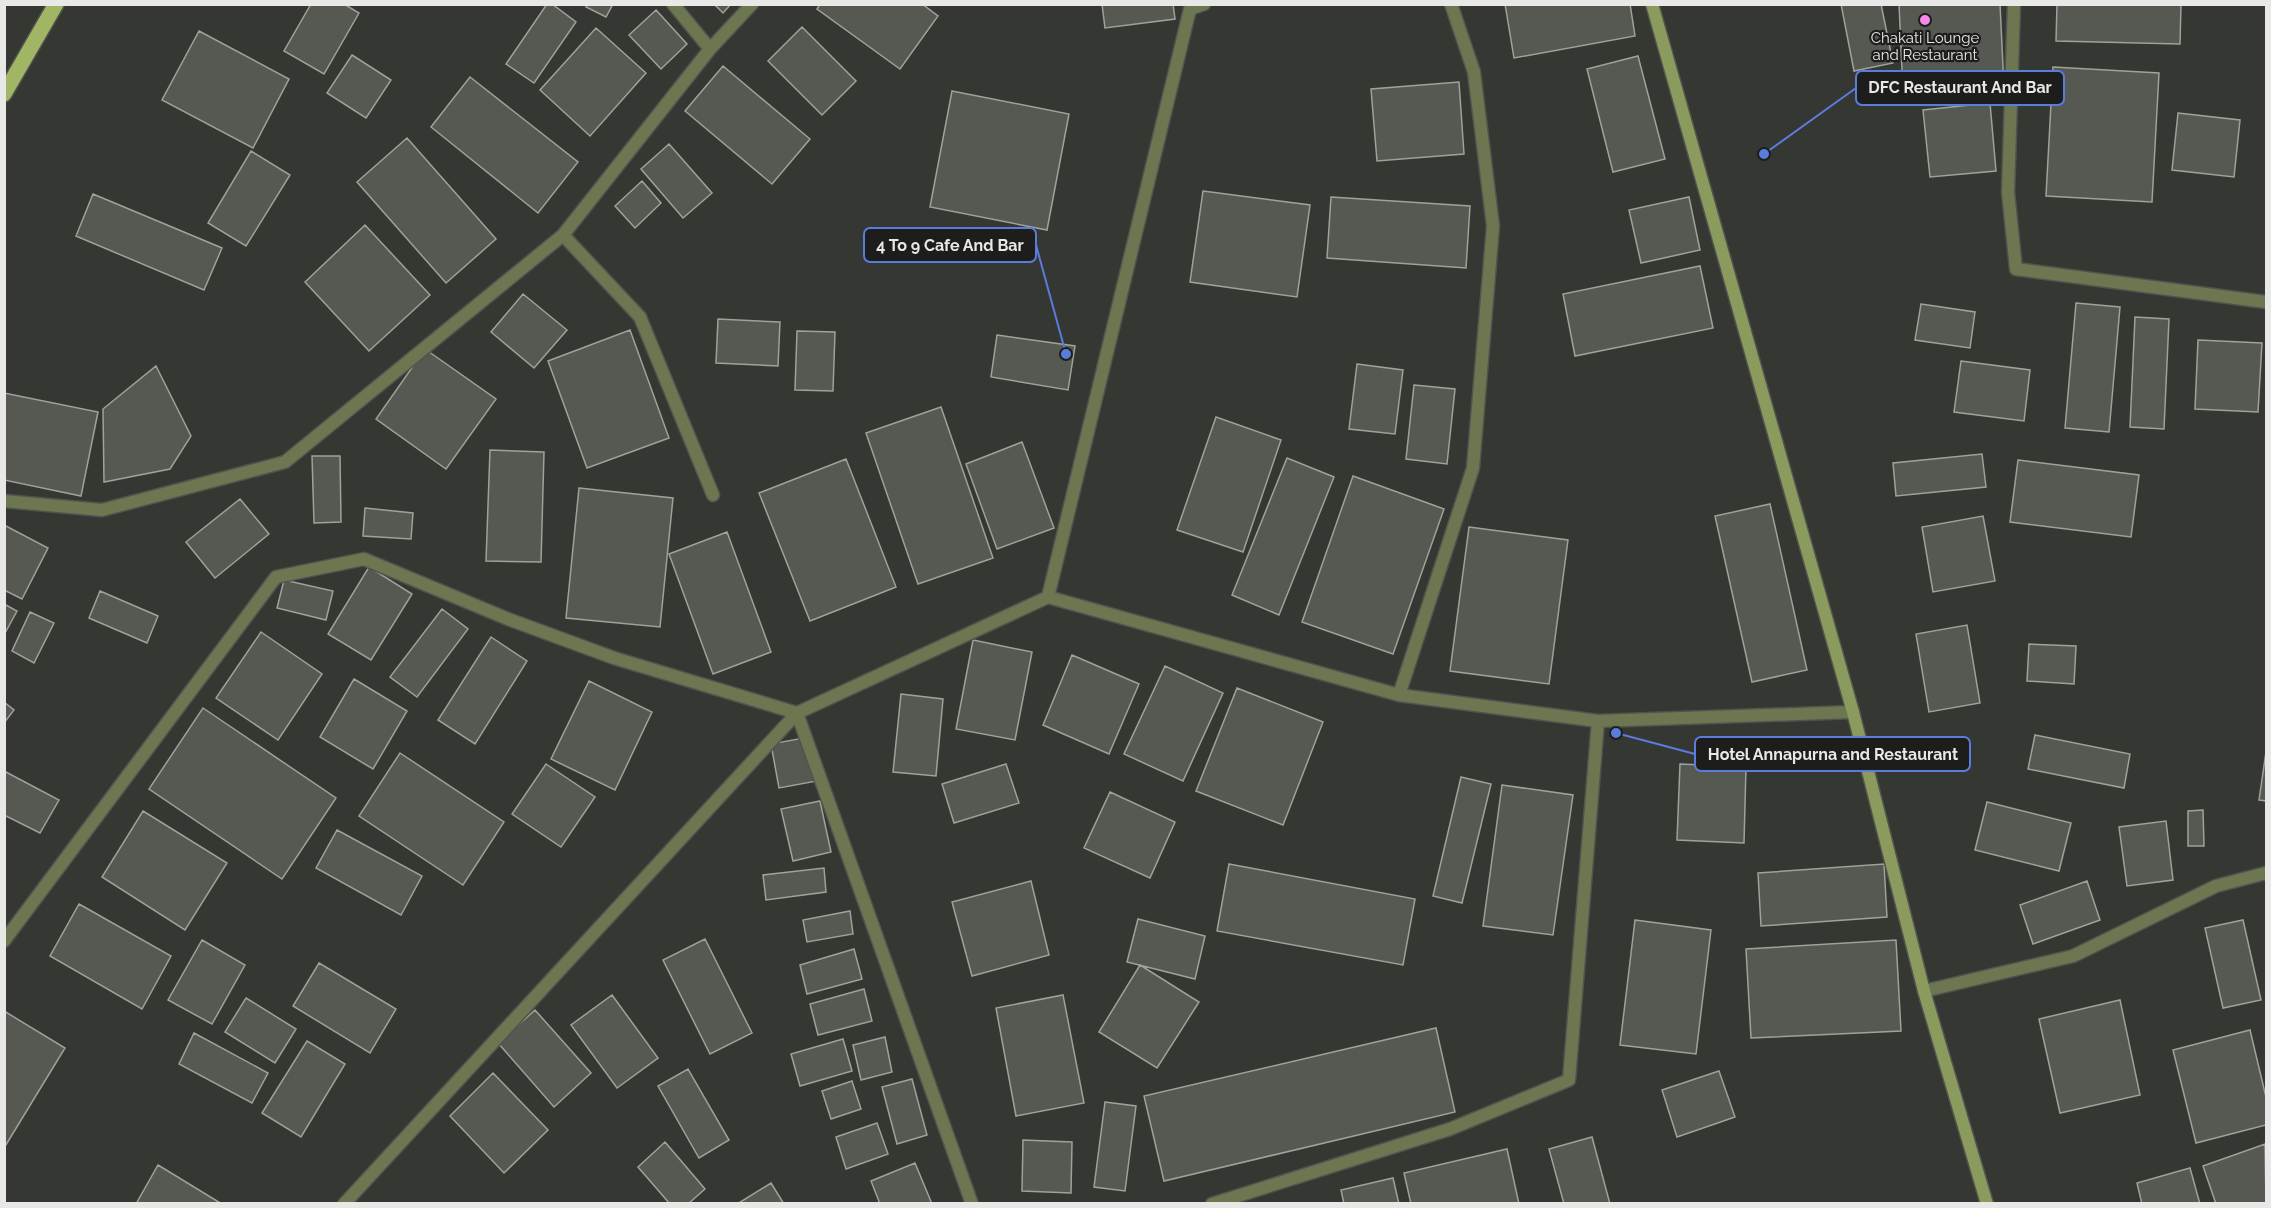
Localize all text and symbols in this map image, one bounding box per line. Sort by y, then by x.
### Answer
marker: Chakati Lounge and Restaurant [1918,13,1932,27]
place label: Chakati Lounge and Restaurant [1871,29,1979,64]
callout: DFC Restaurant And Bar [1856,71,2064,105]
text: DFC Restaurant And Bar [1868,78,2052,97]
callout: 4 To 9 Cafe And Bar [864,228,1036,262]
text: 4 To 9 Cafe And Bar [876,236,1024,255]
callout: Hotel Annapurna and Restaurant [1695,737,1970,771]
text: Hotel Annapurna and Restaurant [1708,745,1958,764]

